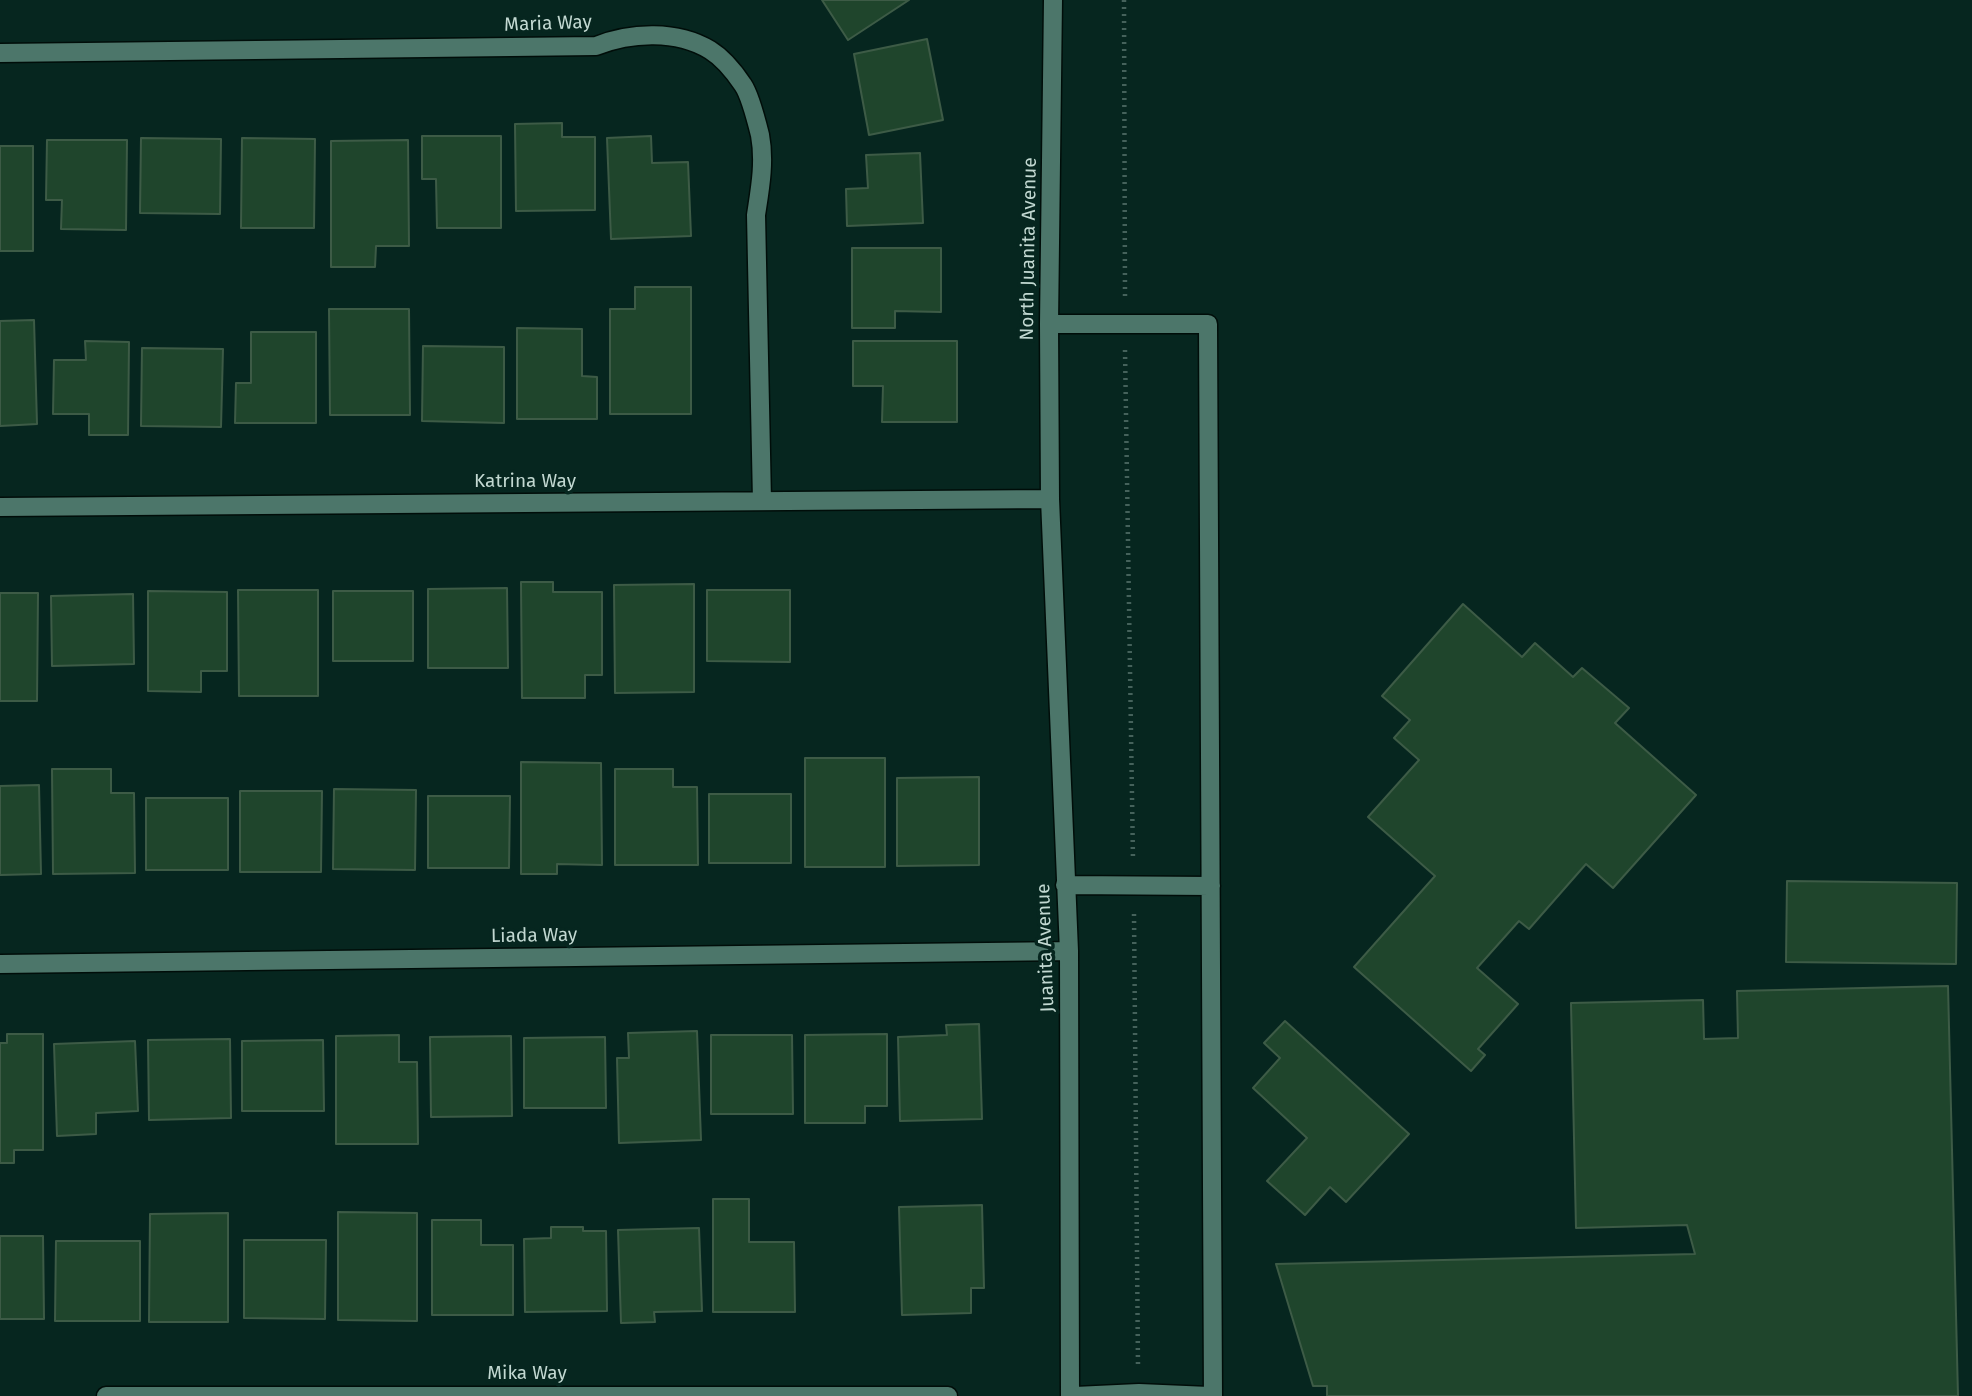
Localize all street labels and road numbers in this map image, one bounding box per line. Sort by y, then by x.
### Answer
street label: Maria Way [504,11,592,37]
street label: North Juanita Avenue [1016,157,1042,341]
street label: Katrina Way [474,471,576,493]
street label: Juanita Avenue [1032,883,1060,1013]
street label: Liada Way [491,924,577,948]
street label: Mika Way [487,1363,567,1385]

